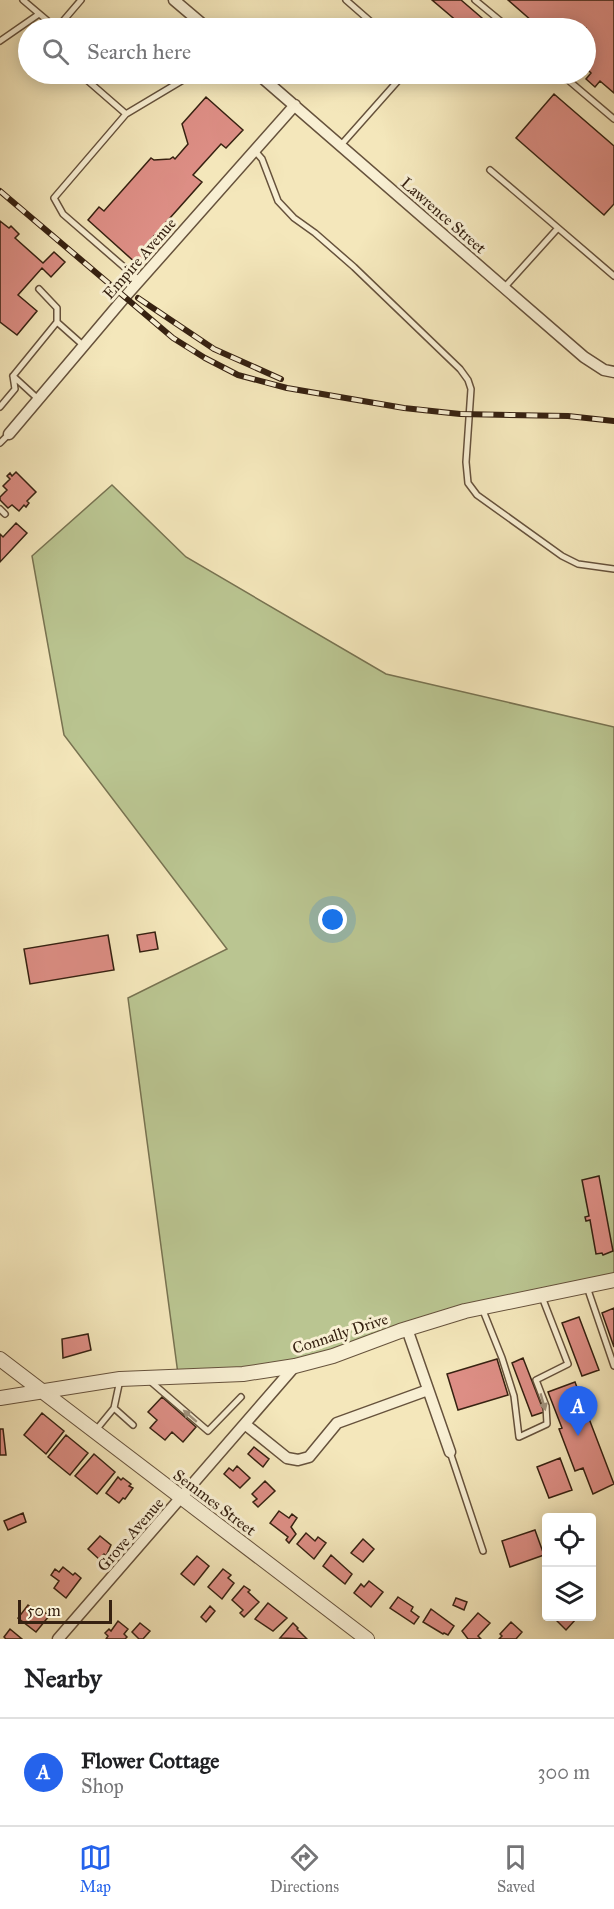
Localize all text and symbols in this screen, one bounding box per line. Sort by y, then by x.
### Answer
search box [18,18,596,84]
icon: search [39,35,72,68]
text: Search here [87,38,191,65]
street label: Lawrence Street [397,173,490,258]
street label: Empire Avenue [99,214,180,303]
your location [318,905,347,934]
street label: Connally Drive [290,1309,391,1358]
pin: A [558,1386,598,1436]
one-way arrow [539,1393,549,1411]
one-way arrow [183,1410,198,1423]
street label: Semmes Street [170,1465,260,1540]
street label: Grove Avenue [93,1493,168,1575]
map controls [542,1513,596,1621]
button: locate [542,1513,596,1567]
button: layers [542,1567,596,1621]
scale bar [18,1597,112,1624]
text: 50 m [27,1601,61,1620]
text: Nearby [24,1662,102,1694]
text: Flower Cottage [81,1747,219,1774]
text: A [37,1760,50,1784]
text: 300 m [538,1760,590,1784]
text: Shop [81,1774,124,1798]
tab: Map [79,1841,112,1896]
tab: Directions [270,1841,339,1896]
tab: Saved [497,1841,535,1896]

